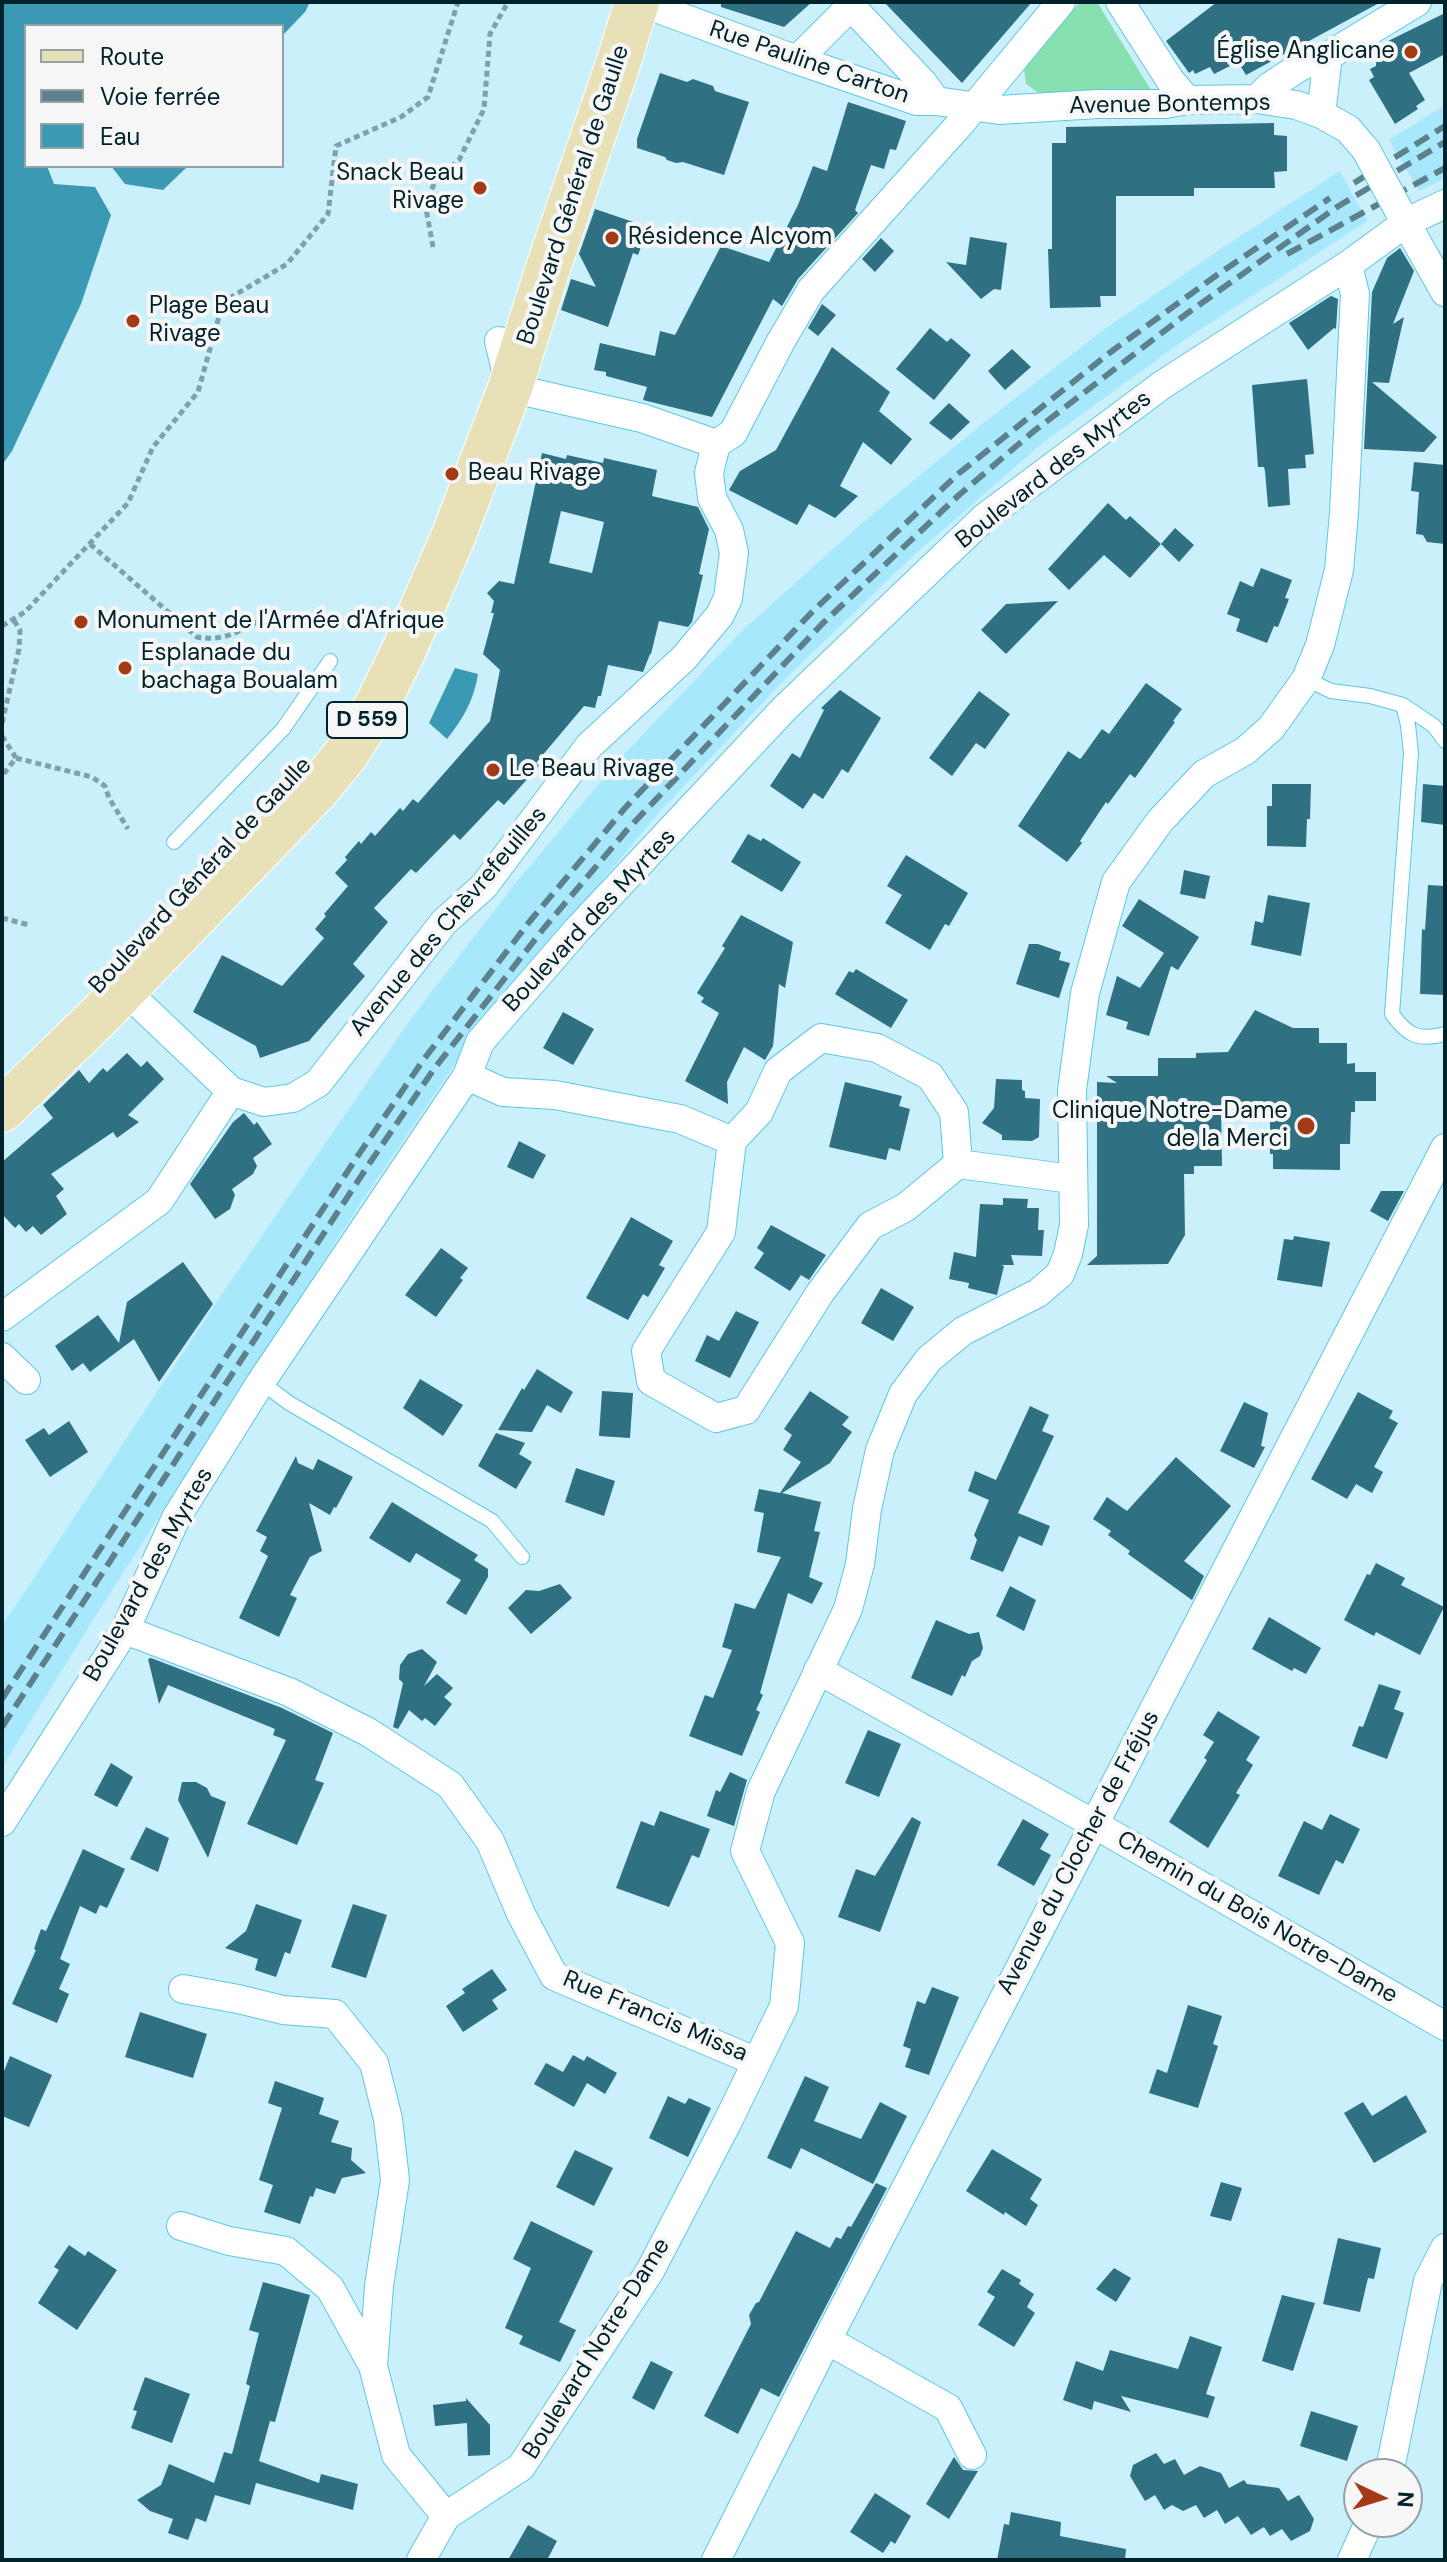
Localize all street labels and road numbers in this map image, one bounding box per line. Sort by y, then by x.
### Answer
street label: Rue Pauline Carton [705,15,913,111]
street label: Boulevard Général de Gaulle [512,42,636,348]
street label: Avenue Bontemps [1069,89,1271,121]
street label: Boulevard des Myrtes [950,385,1158,555]
road number: D 559 [327,702,407,738]
street label: Boulevard Général de Gaulle [84,752,318,1000]
street label: Avenue des Chèvrefeuilles [344,801,554,1043]
street label: Boulevard des Myrtes [498,823,682,1019]
street label: Boulevard des Myrtes [78,1463,220,1687]
street label: Avenue du Clocher de Fréjus [992,1706,1166,2000]
street label: Chemin du Bois Notre-Dame [1111,1826,1403,2010]
street label: Rue Francis Missa [558,1965,752,2069]
street label: Boulevard Notre-Dame [517,2233,677,2465]

